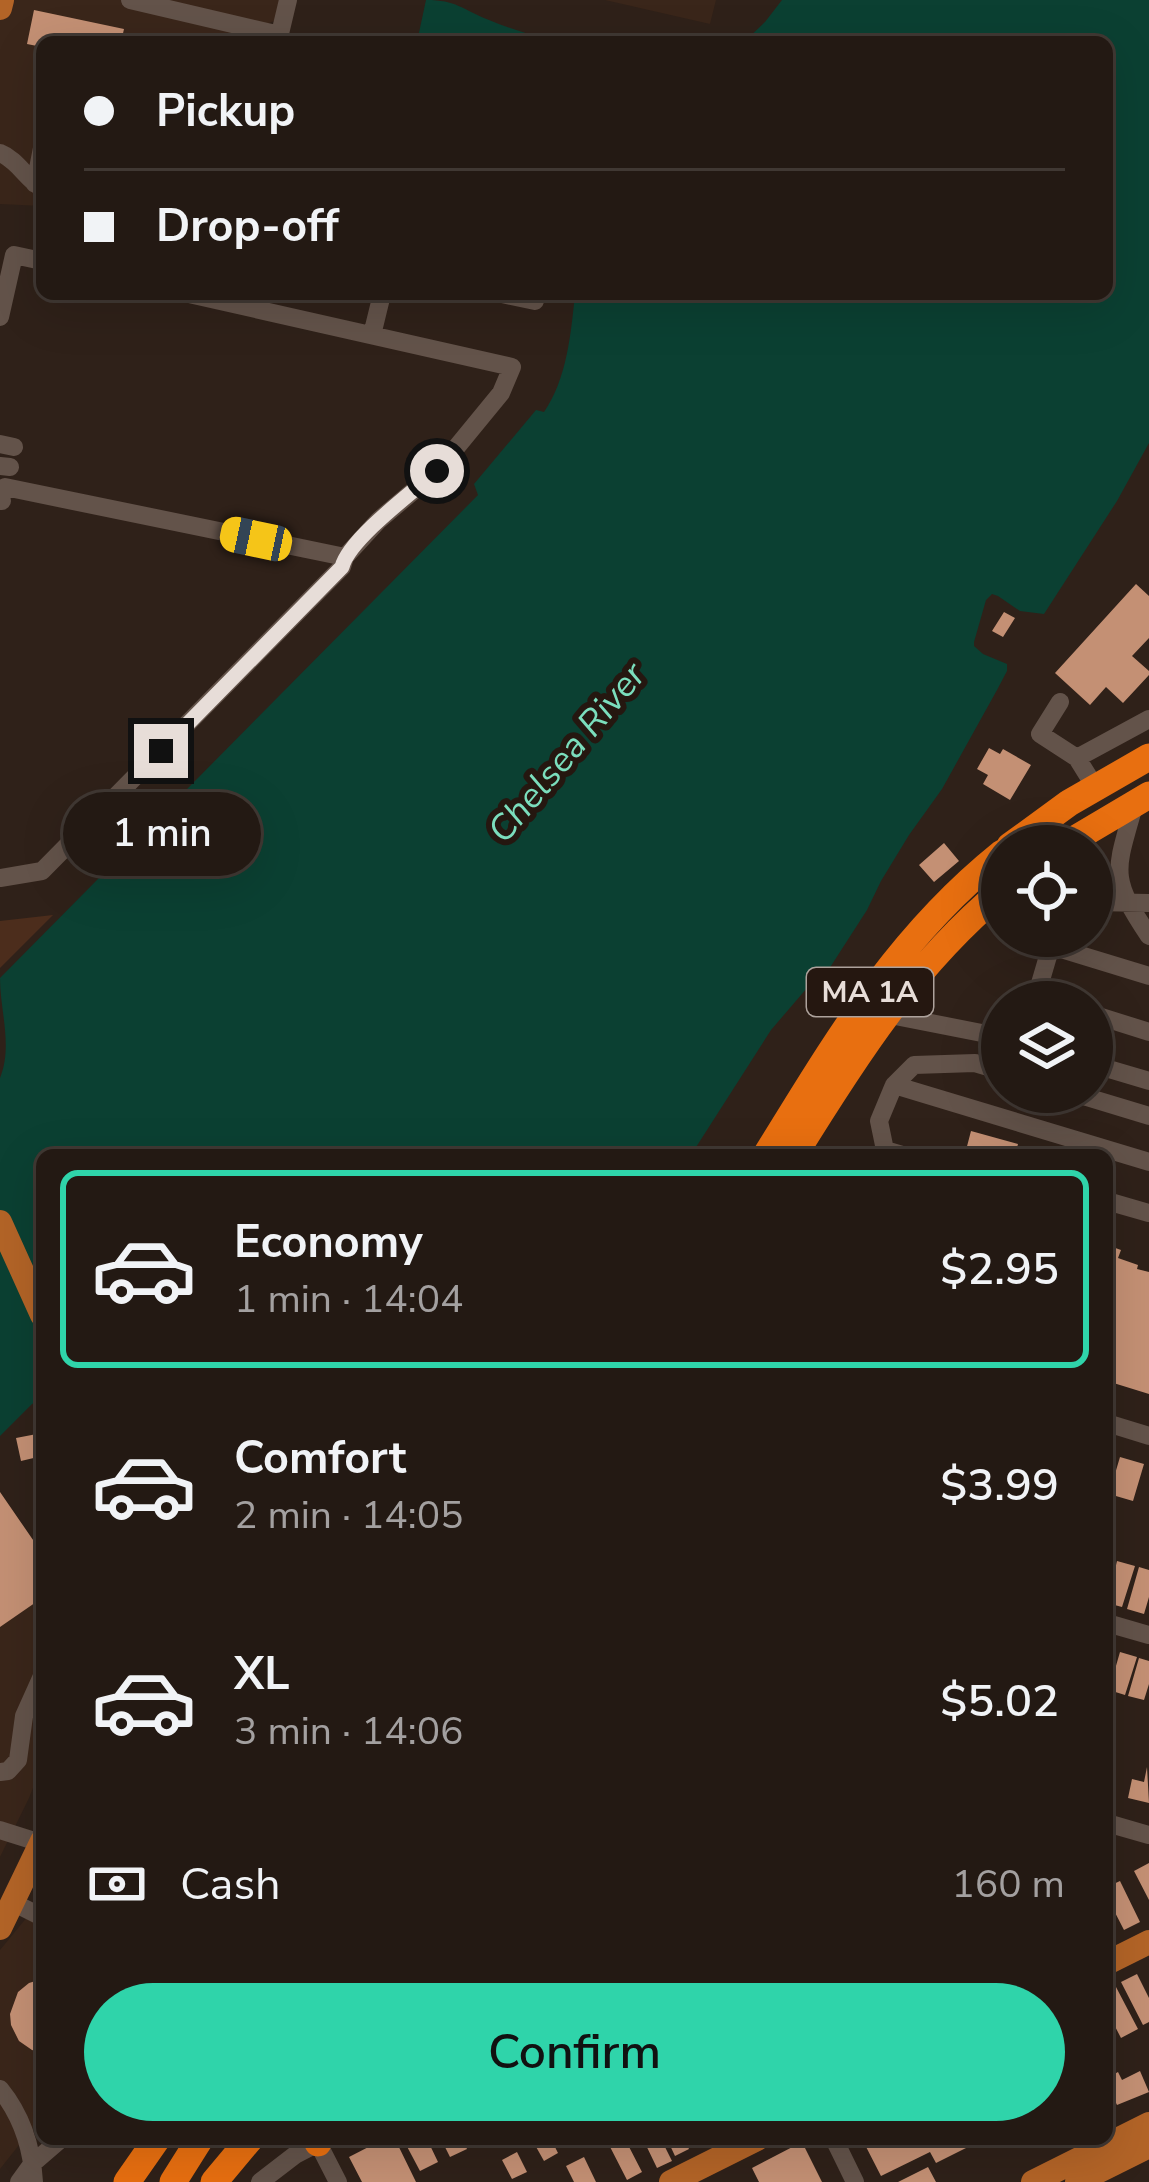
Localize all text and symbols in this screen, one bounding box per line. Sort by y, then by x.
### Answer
text: Pickup [156,81,295,142]
text: Drop-off [156,196,339,257]
route start [410,444,464,498]
car [217,514,295,564]
water label: Chelsea River [477,651,658,854]
route end [134,724,188,778]
callout: 1 min [62,793,260,877]
text: 1 min [112,807,212,860]
map controls [981,825,1113,1113]
button: locate [981,825,1113,957]
road number: MA 1A [807,968,933,1016]
button: layers [981,981,1113,1113]
text: Economy [234,1212,423,1273]
icon: car [90,1215,198,1323]
text: $2.95 [940,1239,1059,1300]
text: 1 min · 14:04 [234,1273,463,1326]
text: Comfort [234,1428,406,1489]
icon: car [90,1431,198,1539]
text: $3.99 [940,1455,1059,1516]
text: 2 min · 14:05 [234,1489,463,1542]
text: XL [234,1644,290,1705]
icon: car [90,1647,198,1755]
text: $5.02 [940,1671,1059,1732]
text: 3 min · 14:06 [234,1705,463,1758]
icon: cash [84,1851,150,1917]
text: Cash [180,1854,281,1915]
text: 160 m [951,1858,1065,1911]
button: Confirm [84,1983,1065,2121]

